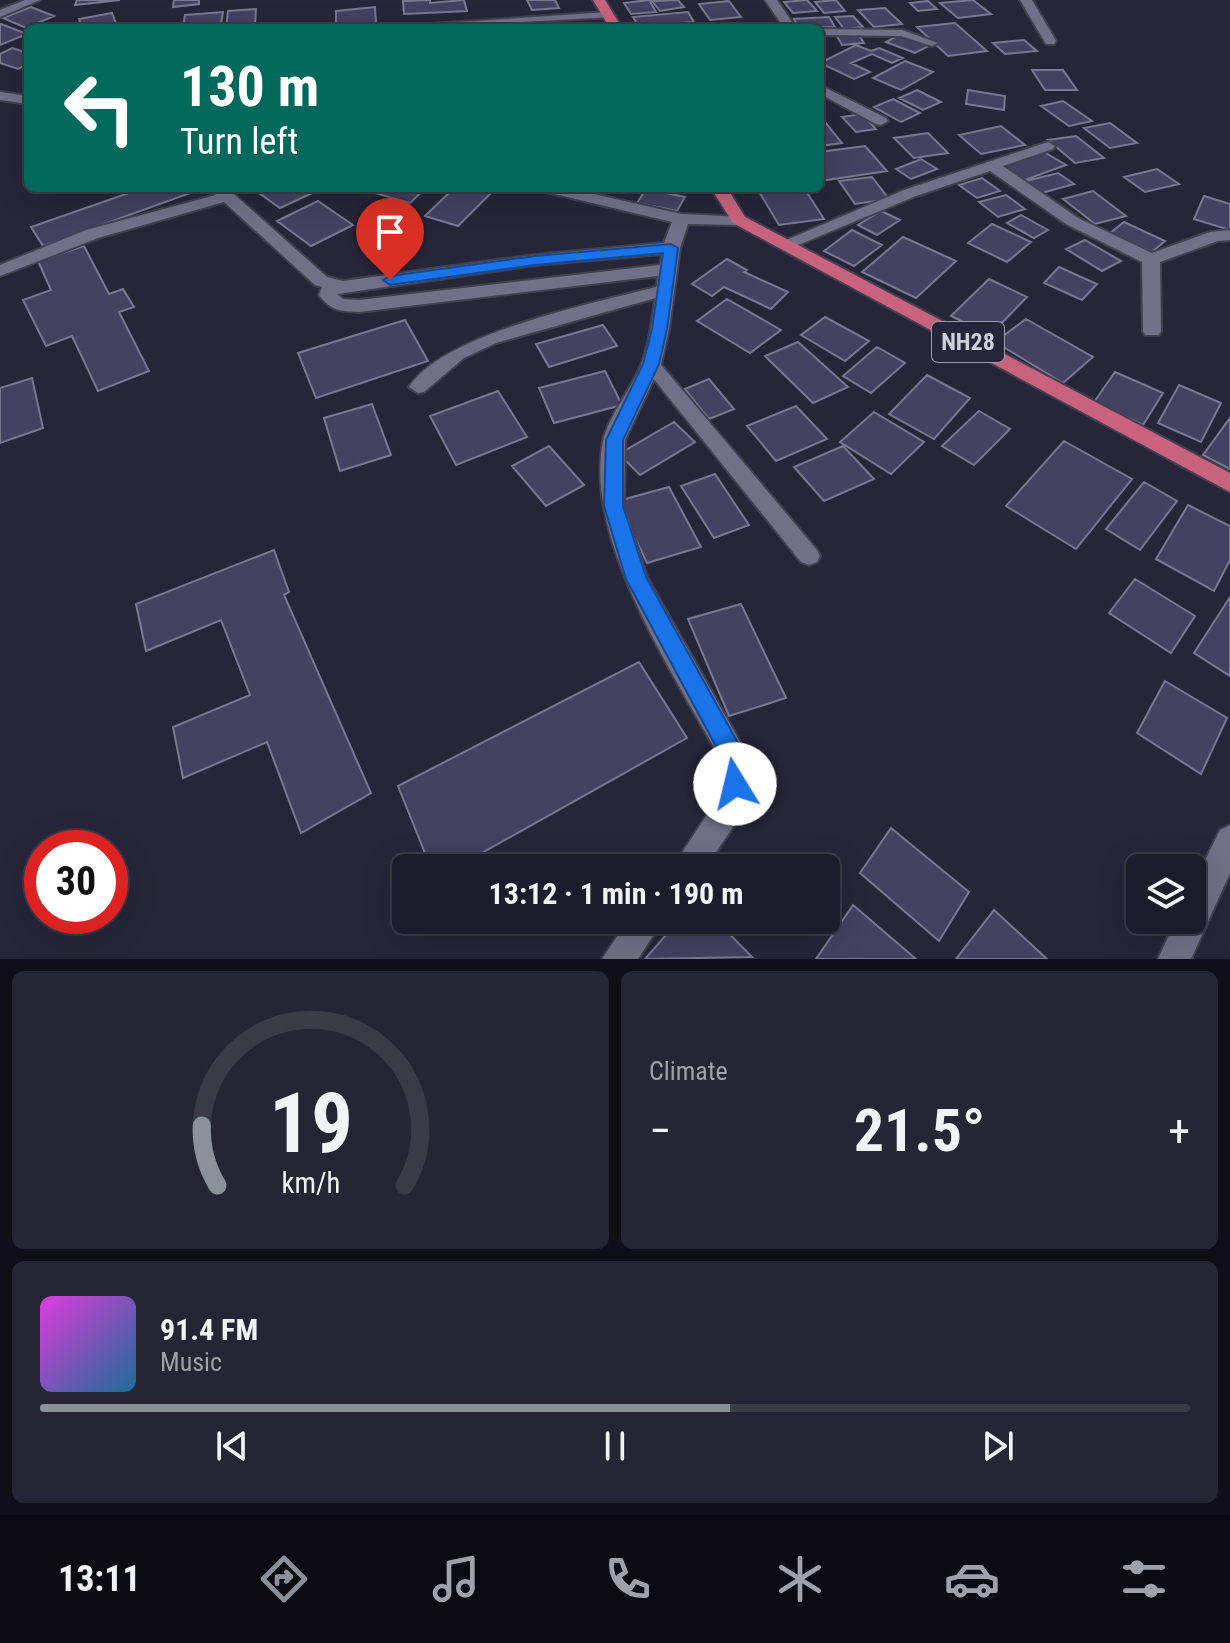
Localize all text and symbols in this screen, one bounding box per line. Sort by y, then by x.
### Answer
text: 130 m [180,54,319,120]
icon: left [48,56,152,160]
text: Turn left [180,121,298,163]
pin [356,198,424,280]
icon: arrive [368,210,412,254]
road number: NH28 [932,322,1004,362]
position arrow [693,742,777,826]
speed limit sign: 30 [24,830,128,934]
map controls [1126,854,1206,934]
button: layers [1126,854,1206,934]
text: 13:12 · 1 min · 190 m [489,876,743,911]
text: Climate [649,1056,728,1086]
text: 19 [268,1075,353,1172]
text: 21.5° [854,1095,985,1166]
text: − [649,1105,671,1157]
text: + [1168,1105,1190,1157]
text: km/h [281,1166,340,1200]
text: 91.4 FM [160,1312,258,1347]
text: Music [160,1347,222,1377]
icon: previous [210,1424,254,1468]
icon: pause [593,1424,637,1468]
icon: next [976,1424,1020,1468]
icon: directions [256,1551,312,1607]
icon: music [428,1551,484,1607]
icon: phone [600,1551,656,1607]
icon: climate [772,1551,828,1607]
icon: car [944,1551,1000,1607]
icon: filters [1116,1551,1172,1607]
text: 13:11 [58,1558,141,1600]

